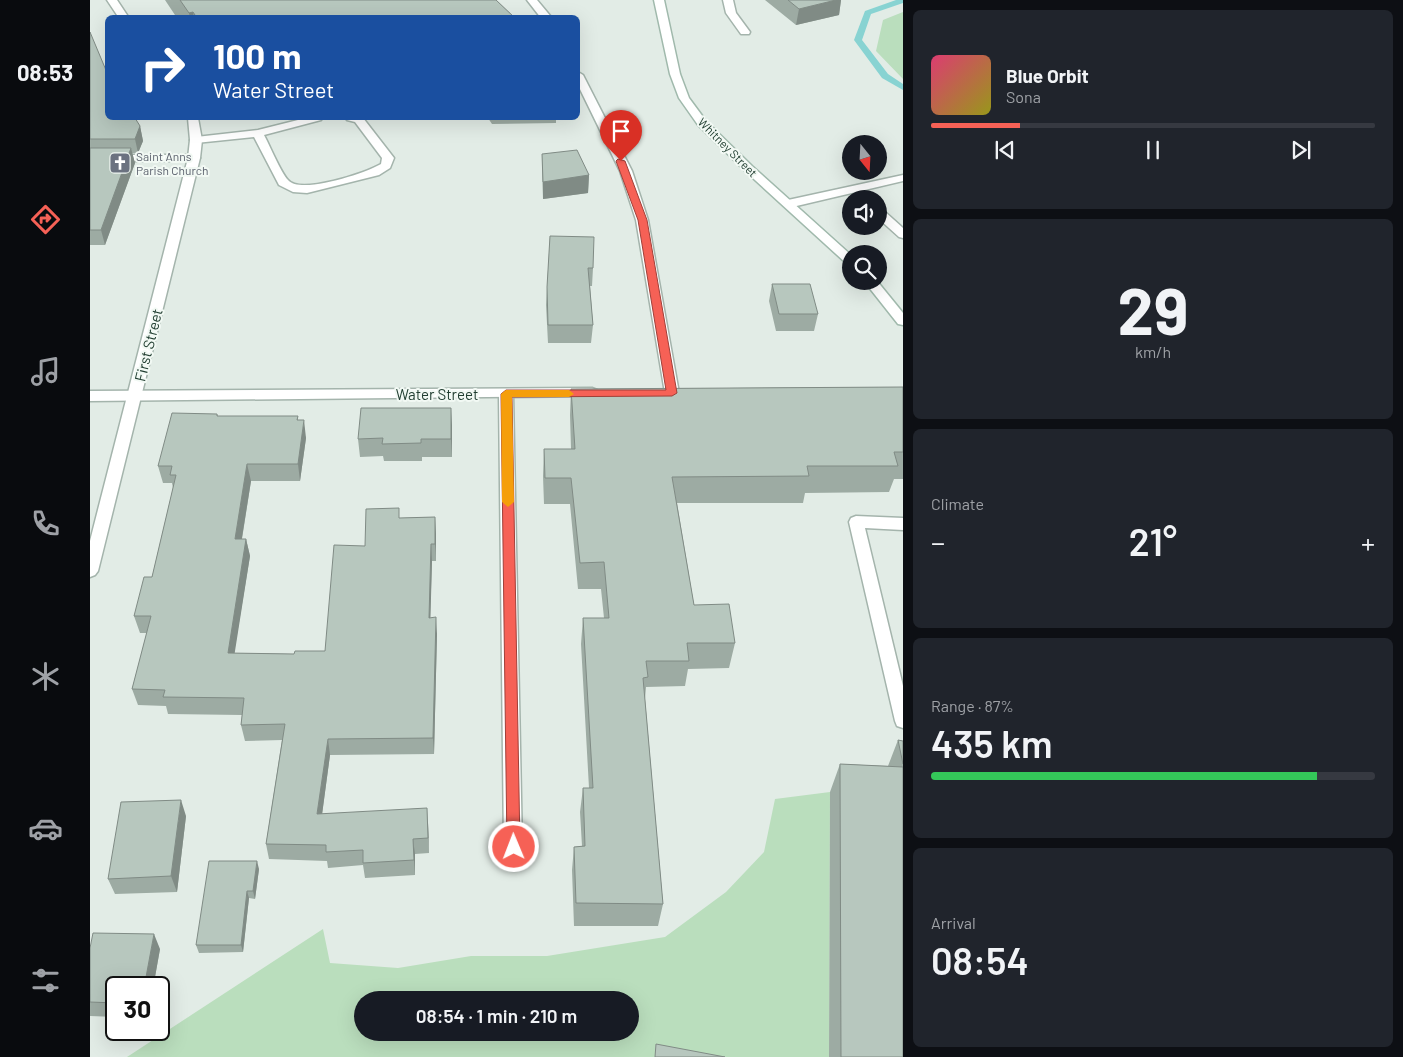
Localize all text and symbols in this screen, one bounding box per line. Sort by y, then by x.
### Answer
text: 100 m [213,34,302,76]
icon: right [130,35,195,100]
text: 08:53 [17,59,73,85]
text: Blue Orbit [1006,64,1089,87]
text: Water Street [213,76,334,102]
text: Sona [1006,87,1041,106]
pin [600,110,642,161]
street label: Whitney Street [696,115,760,179]
icon: arrive [607,117,635,145]
north arrow [842,135,888,180]
map controls [842,135,887,290]
icon: previous [991,136,1019,164]
icon: pause [1139,136,1167,164]
icon: next [1287,136,1315,164]
place label: Saint Anns Parish Church [136,149,208,177]
church icon: Saint Anns Parish Church [108,151,132,175]
button: sound [842,190,887,235]
icon: directions [28,202,63,237]
button: search [842,245,887,290]
text: 29 [1118,270,1188,348]
street label: First Street [130,307,166,383]
text: km/h [1135,342,1171,361]
icon: music [28,354,63,389]
street label: Water Street [396,385,478,403]
text: Climate [931,494,984,513]
icon: phone [28,506,63,541]
text: 21° [1129,518,1177,564]
text: − [931,525,945,559]
text: + [1361,525,1375,559]
icon: climate [28,659,63,694]
text: Range · 87% [931,696,1014,715]
text: 435 km [931,720,1053,766]
icon: car [28,811,63,846]
position arrow [487,820,539,872]
text: Arrival [931,913,976,932]
text: 08:54 [931,937,1029,983]
icon: filters [28,963,63,998]
speed limit sign: 30 [105,976,170,1041]
text: 08:54 · 1 min · 210 m [416,1004,577,1027]

